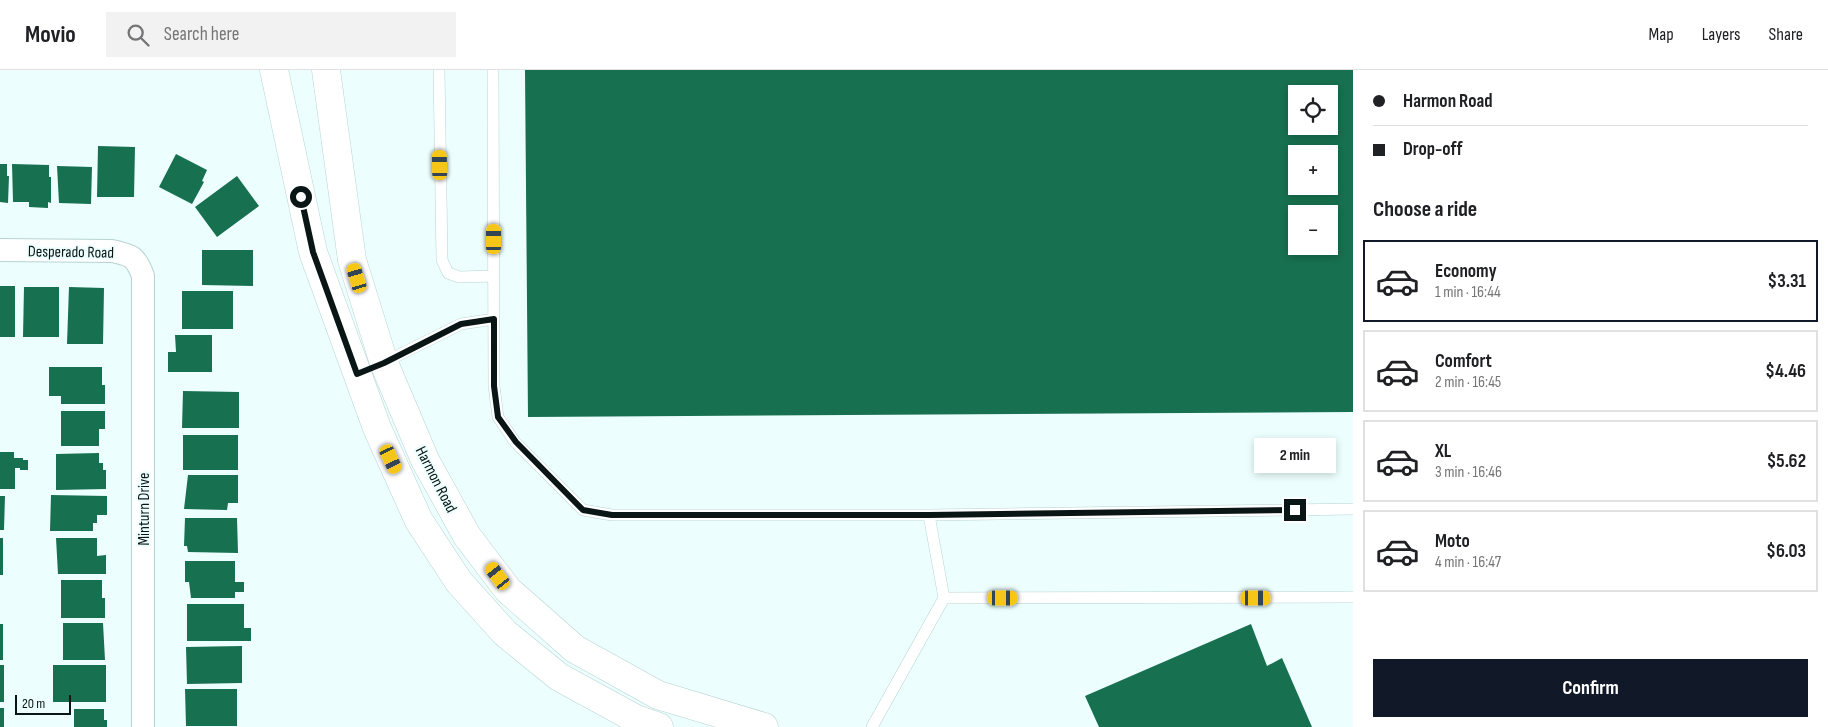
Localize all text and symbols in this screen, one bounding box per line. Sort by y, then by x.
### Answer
search box [106,12,456,57]
text: Movio [25,20,76,49]
icon: search [124,21,152,49]
text: Search here [164,23,239,46]
text: Map [1649,24,1674,45]
text: Layers [1702,24,1741,45]
text: Share [1769,24,1803,45]
map controls [1288,85,1338,255]
button: locate [1288,85,1338,135]
text: Harmon Road [1403,90,1493,113]
text: Drop-off [1403,138,1463,161]
button: + [1288,145,1338,195]
car [432,150,447,180]
route start [290,186,312,208]
text: Choose a ride [1373,196,1477,223]
button: − [1288,205,1338,255]
car [486,224,501,254]
street label: Desperado Road [28,242,114,263]
icon: car [1375,259,1420,304]
text: Economy [1435,260,1497,283]
car [345,261,368,295]
text: $3.31 [1767,270,1806,293]
text: 1 min · 16:44 [1435,283,1501,302]
icon: car [1375,349,1420,394]
text: Comfort [1435,350,1492,373]
text: $4.46 [1765,360,1806,383]
text: 2 min · 16:45 [1435,373,1501,392]
callout: 2 min [1254,438,1336,472]
icon: car [1375,439,1420,484]
text: XL [1435,440,1451,463]
car [377,442,404,476]
street label: Harmon Road [411,443,460,516]
text: 2 min [1280,446,1310,465]
text: $5.62 [1767,450,1806,473]
text: 3 min · 16:46 [1435,463,1502,482]
street label: Minturn Drive [135,473,154,545]
route end [1284,499,1306,521]
icon: car [1375,529,1420,574]
text: Moto [1435,530,1470,553]
text: $6.03 [1766,540,1806,563]
text: 4 min · 16:47 [1435,553,1501,572]
car [482,560,513,592]
car [988,591,1018,606]
car [1241,591,1271,606]
button: Confirm [1373,659,1808,717]
scale bar [15,692,71,715]
text: 20 m [22,695,45,712]

